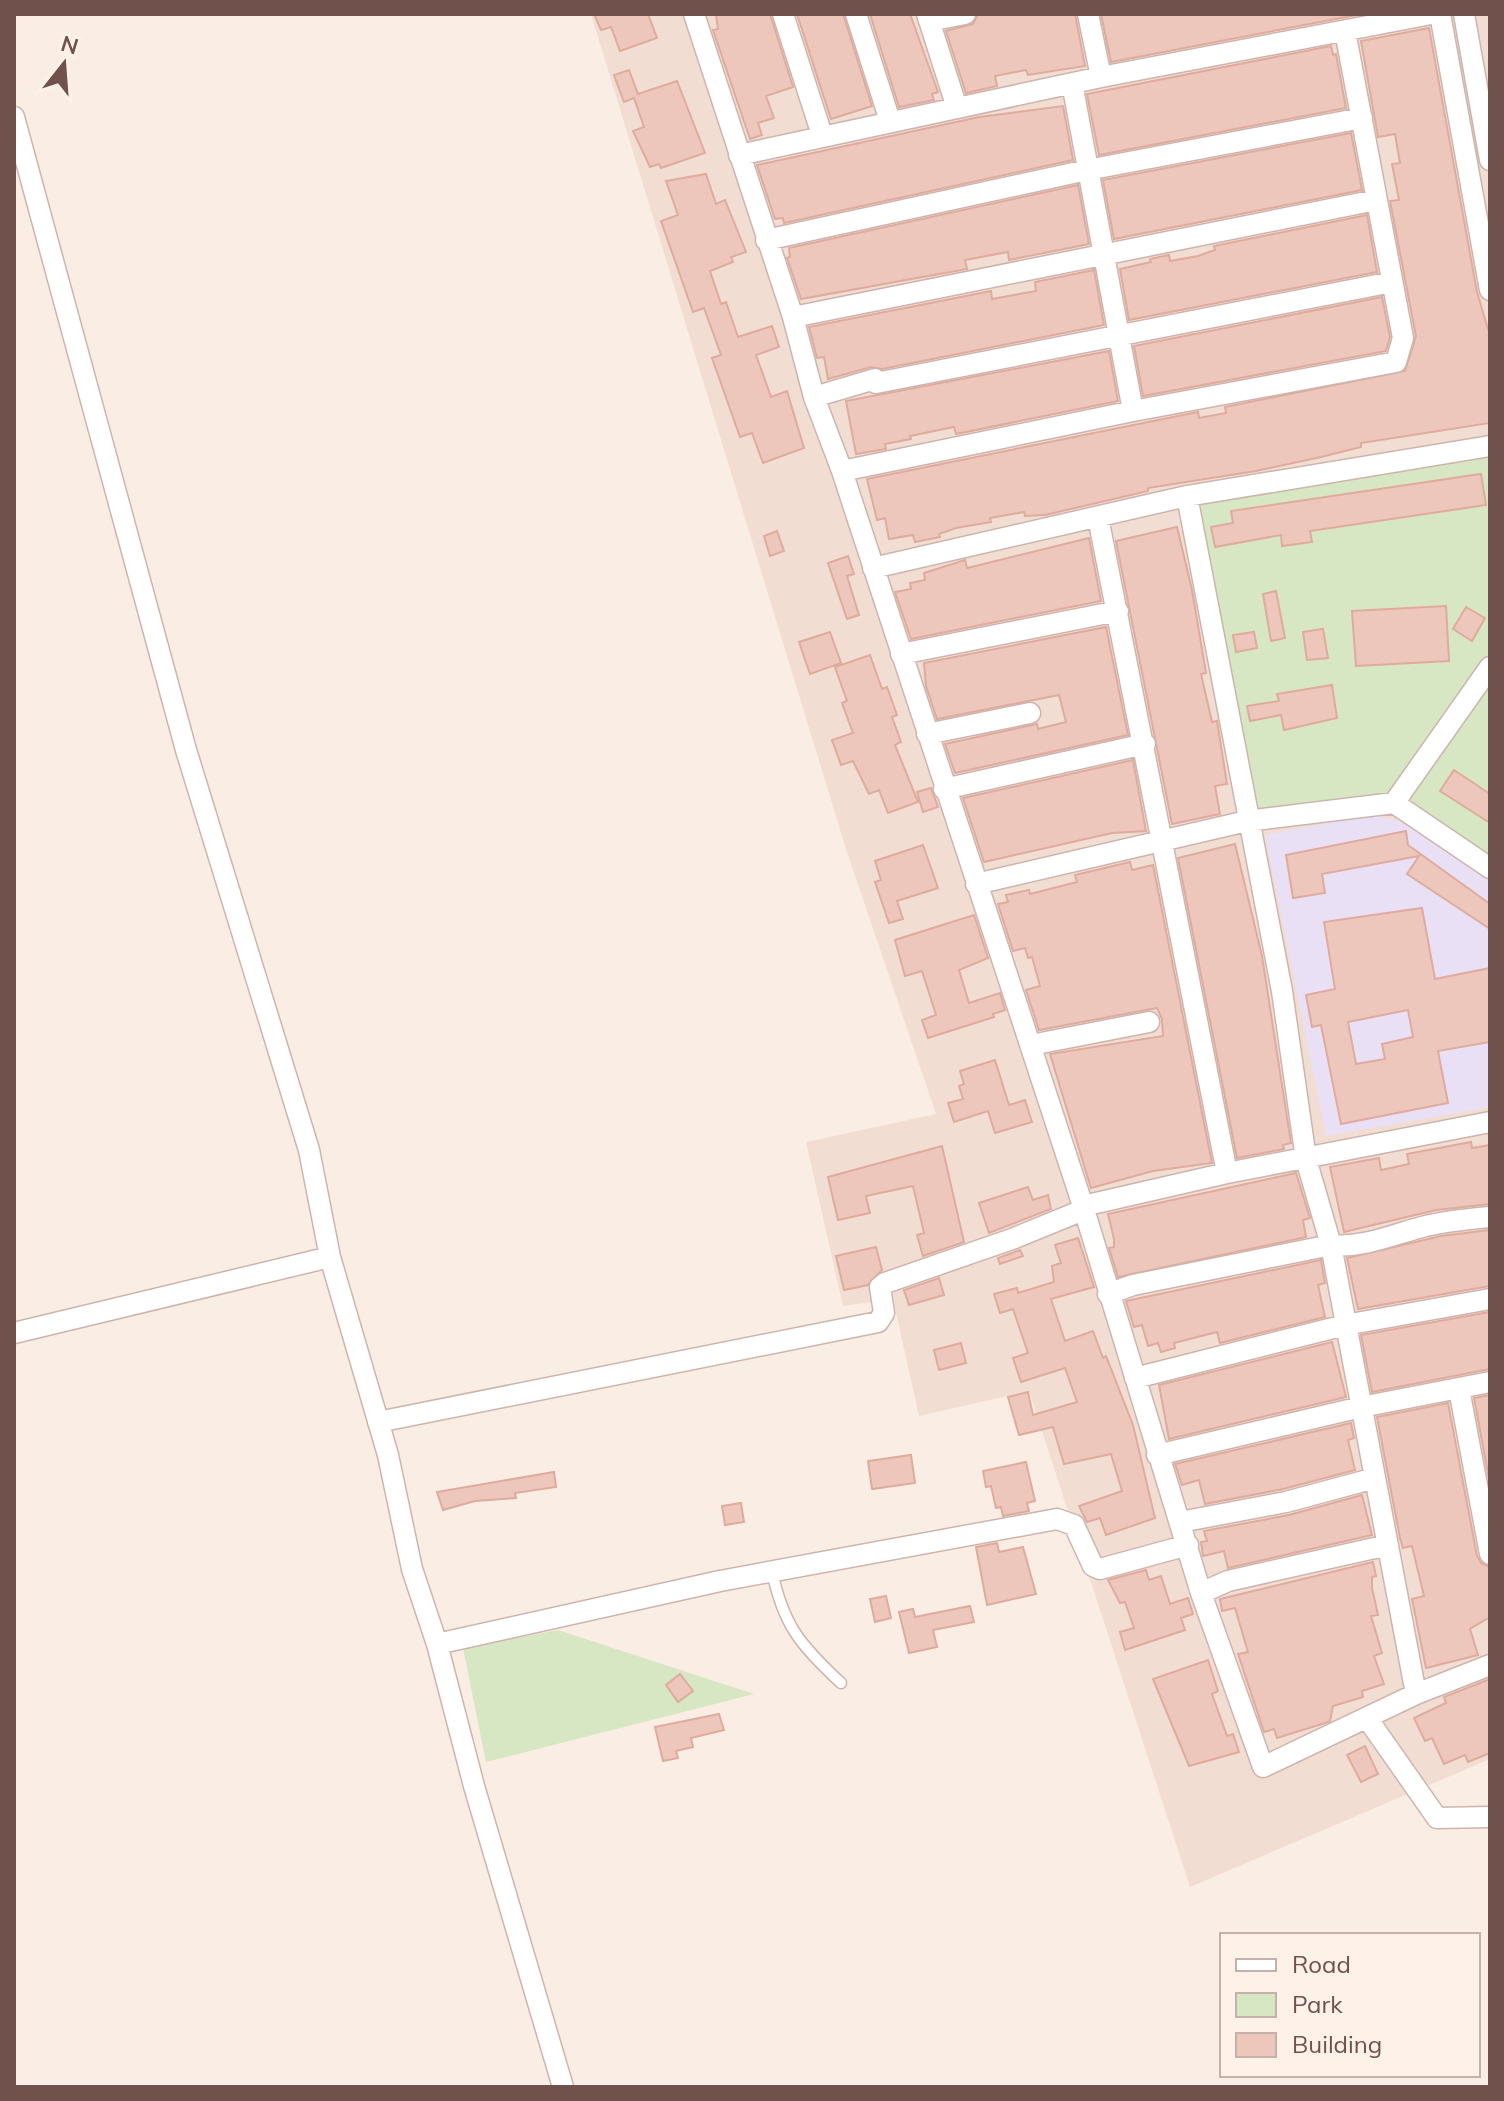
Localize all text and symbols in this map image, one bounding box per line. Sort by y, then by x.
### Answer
north arrow [24,24,104,104]
text: N [58,29,82,61]
legend [1220,1933,1480,2077]
text: Road [1292,1949,1351,1979]
text: Park [1292,1989,1343,2019]
text: Building [1292,2029,1382,2059]

